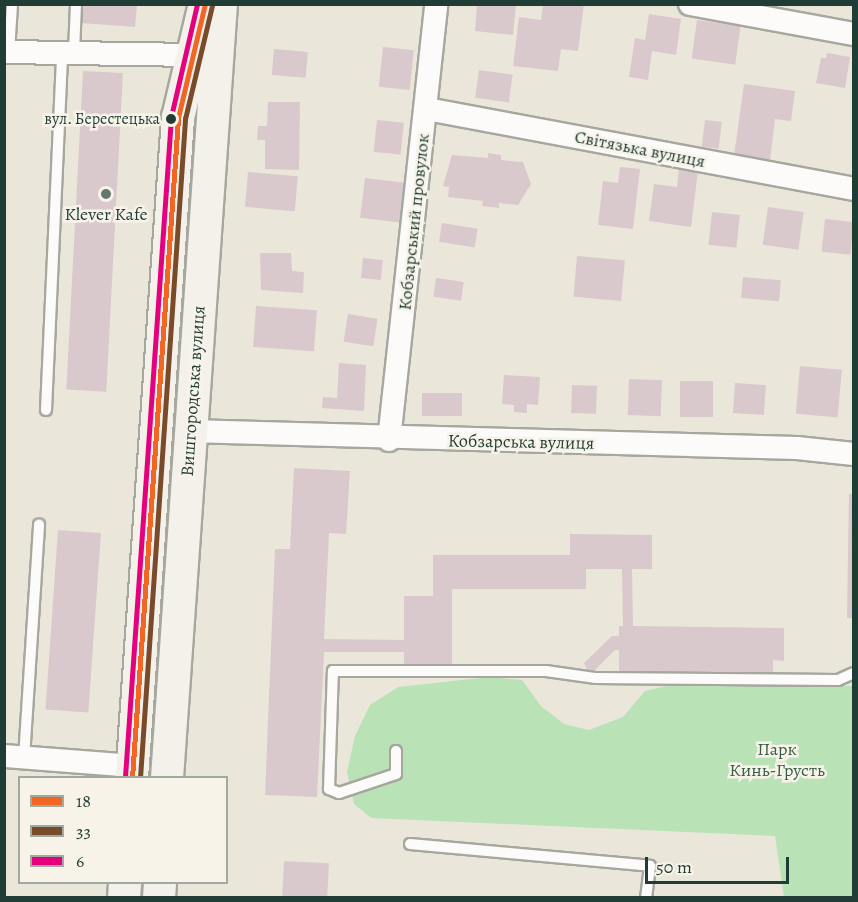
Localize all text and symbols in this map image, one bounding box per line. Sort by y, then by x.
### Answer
place label: вул. Берестецька [44,109,160,129]
marker: вул. Берестецька [165,113,177,125]
street label: Світязька вулиця [573,126,707,172]
street label: Кобзарський провулок [394,133,434,311]
marker: Klever Kafe [99,187,113,201]
place label: Klever Kafe [64,203,148,225]
street label: Вишгородська вулиця [176,305,210,477]
street label: Кобзарська вулиця [448,430,594,454]
park label: Парк Кинь-Грусть [729,739,825,782]
legend [18,776,228,884]
text: 18 [76,789,91,813]
text: 33 [76,819,91,843]
scale bar [648,845,792,883]
text: 6 [76,849,84,873]
text: 50 m [656,855,692,879]

